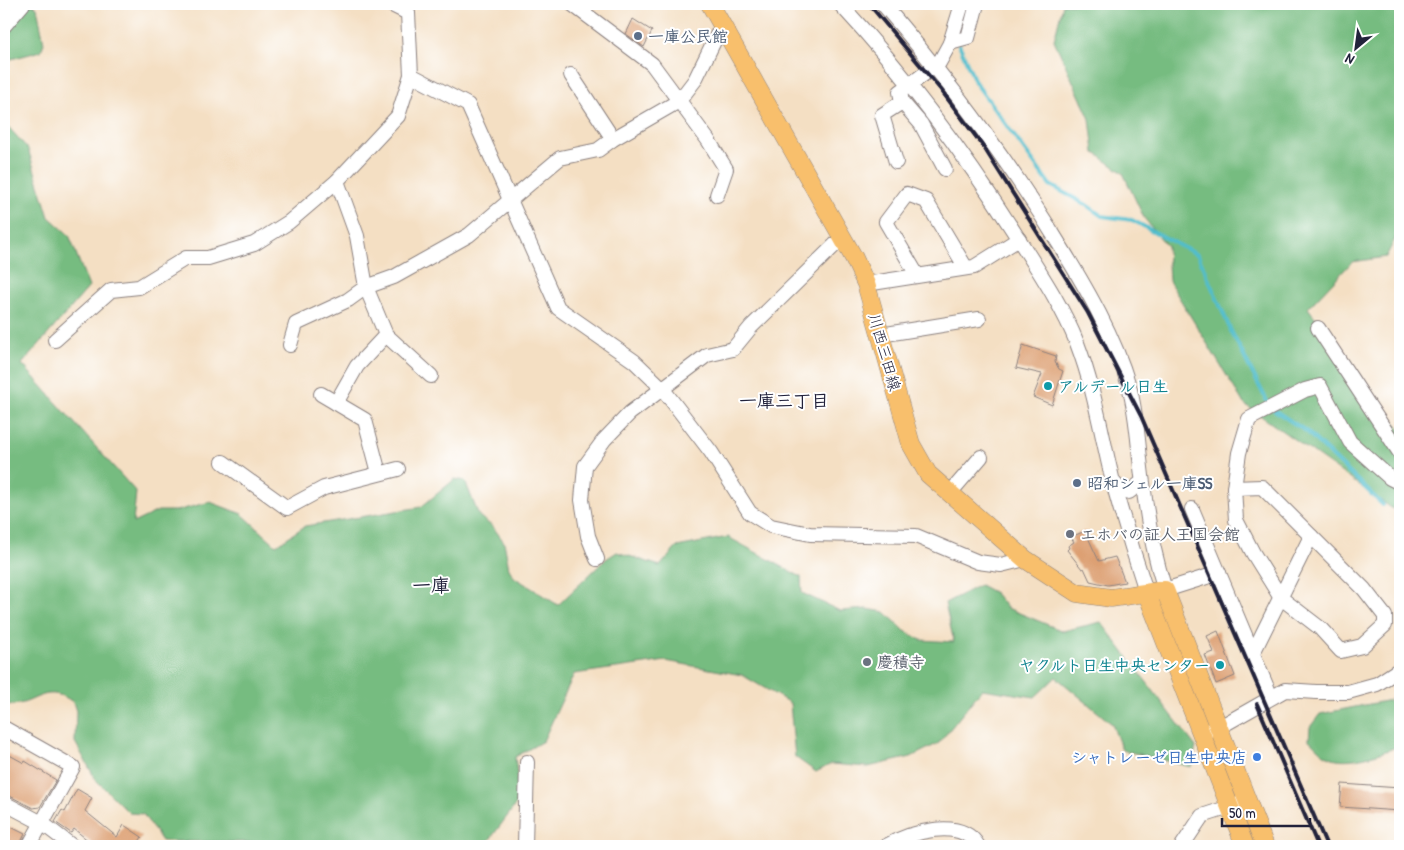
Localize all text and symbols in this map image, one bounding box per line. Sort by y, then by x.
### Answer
north arrow [1332,22,1382,72]
place label: 一庫公民館 [648,25,728,47]
marker: 一庫公民館 [632,30,644,42]
text: N [1341,49,1357,70]
street label: 川西三田線 [863,311,907,393]
place label: アルデール日生 [1058,375,1168,397]
marker: アルデール日生 [1042,380,1054,392]
district label: 一庫三丁目 [739,388,829,413]
place label: 昭和シェル一庫SS [1087,472,1213,494]
marker: 昭和シェル一庫SS [1071,477,1083,489]
place label: エホバの証人王国会館 [1080,523,1240,545]
marker: エホバの証人王国会館 [1064,528,1076,540]
district label: 一庫 [412,572,450,598]
place label: 慶積寺 [877,651,925,673]
place label: ヤクルト日生中央センター [1019,654,1210,676]
marker: 慶積寺 [861,656,873,668]
marker: ヤクルト日生中央センター [1214,659,1226,671]
place label: シャトレーゼ日生中央店 [1071,746,1247,768]
marker: シャトレーゼ日生中央店 [1251,751,1263,763]
scale bar [1222,795,1309,827]
text: 50 m [1229,802,1256,823]

